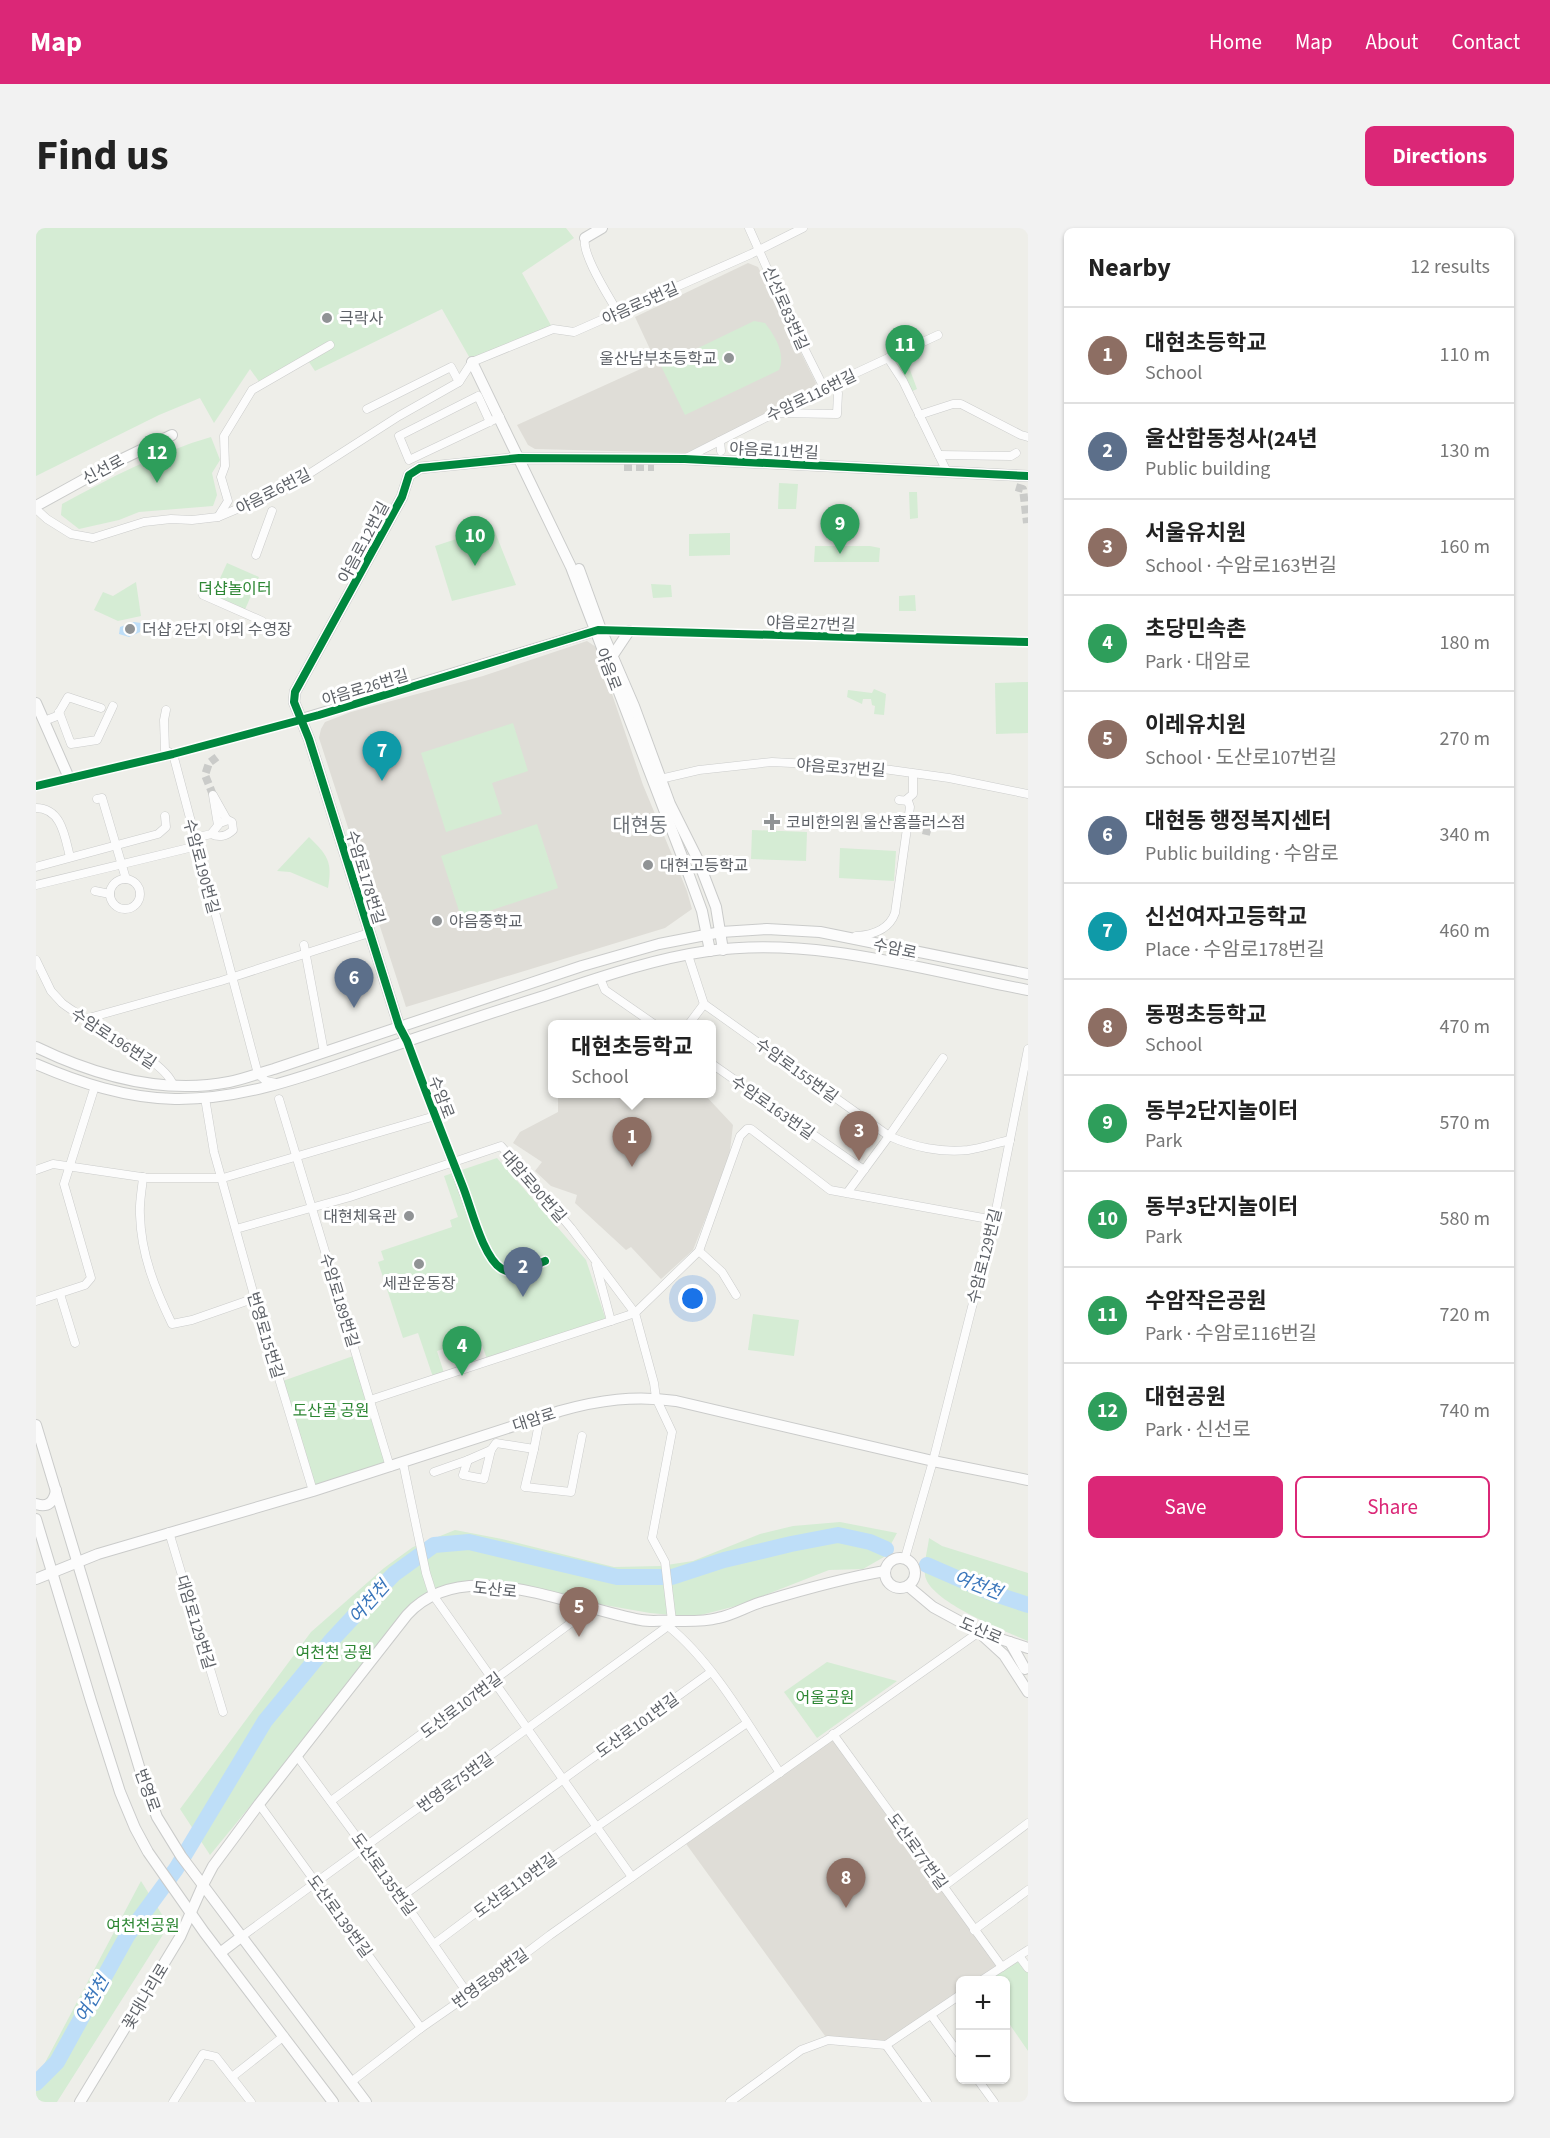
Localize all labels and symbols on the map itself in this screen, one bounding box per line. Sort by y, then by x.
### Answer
street label: 신선로83번길 [757,263,813,354]
street label: 야음로5번길 [599,277,682,331]
place label: 극락사 [339,308,383,330]
marker: 극락사 [320,311,334,325]
pin: 11 [886,326,924,375]
place label: 울산남부초등학교 [599,348,717,370]
marker: 울산남부초등학교 [722,351,736,365]
street label: 수암로116번길 [763,365,860,427]
pin: 12 [138,434,176,483]
street label: 야음로11번길 [729,438,819,464]
street label: 신선로 [79,450,128,490]
street label: 야음로6번길 [232,464,315,520]
street label: 야음로12번길 [333,498,395,587]
pin: 9 [820,504,860,554]
pin: 10 [456,516,494,566]
park label: 뎌샵놀이터 [198,578,272,600]
street label: 야음로27번길 [766,611,856,637]
place label: 더샵 2단지 야외 수영장 [142,619,292,641]
marker: 더샵 2단지 야외 수영장 [123,622,137,636]
street label: 야음로 [590,645,626,694]
street label: 야음로26번길 [319,664,411,712]
pin: 7 [362,732,402,781]
street label: 야음로37번길 [796,754,886,782]
district label: 대현동 [612,812,668,840]
place label: 코비한의원 울산홈플러스점 [786,812,966,834]
marker: 코비한의원 울산홈플러스점 [763,813,781,831]
street label: 수암로190번길 [178,816,224,916]
street label: 수암로178번길 [340,827,390,927]
place label: 대현고등학교 [660,855,748,877]
marker: 대현고등학교 [641,858,655,872]
place label: 야음중학교 [449,911,523,933]
marker: 야음중학교 [430,914,444,928]
street label: 수암로 [871,934,919,964]
pin: 6 [334,958,374,1008]
street label: 수암로196번길 [67,1003,160,1075]
street label: 수암로155번길 [751,1033,842,1108]
street label: 수암로163번길 [726,1071,819,1145]
street label: 수암로 [423,1073,459,1122]
pin: 3 [840,1112,878,1161]
pin: 1 [612,1118,652,1167]
street label: 대암로90번길 [496,1146,571,1228]
place label: 대현체육관 [323,1206,397,1228]
street label: 수암로129번길 [963,1206,1007,1306]
marker: 대현체육관 [402,1209,416,1223]
pin: 2 [504,1248,542,1297]
street label: 수암로189번길 [314,1250,364,1350]
marker: 세관운동장 [412,1257,426,1271]
place label: 세관운동장 [382,1273,456,1295]
your location [678,1284,707,1313]
street label: 번영로15번길 [241,1289,289,1381]
pin: 4 [442,1326,482,1376]
park label: 도산골 공원 [293,1400,369,1422]
street label: 대암로 [510,1403,559,1437]
water label: 여천천 [950,1565,1008,1607]
street label: 대암로129번길 [170,1572,220,1672]
water label: 여천천 [343,1574,397,1629]
street label: 도산로 [472,1577,518,1603]
pin: 5 [560,1588,598,1637]
street label: 도산로 [956,1612,1005,1650]
park label: 여천천 공원 [296,1642,372,1664]
street label: 도산로107번길 [416,1668,507,1744]
park label: 어울공원 [796,1687,854,1709]
street label: 도산로101번길 [592,1688,683,1763]
street label: 번영로75번길 [413,1748,498,1818]
street label: 번영로 [129,1766,165,1815]
street label: 도산로77번길 [882,1809,952,1894]
street label: 도산로135번길 [346,1829,421,1920]
street label: 도산로119번길 [470,1848,561,1923]
pin: 8 [826,1858,866,1908]
street label: 도산로139번길 [302,1871,377,1962]
park label: 여천천공원 [106,1915,180,1937]
street label: 번영로89번길 [448,1944,533,2014]
street label: 꽃대나리로 [117,1959,174,2034]
water label: 여천천 [69,1969,117,2027]

